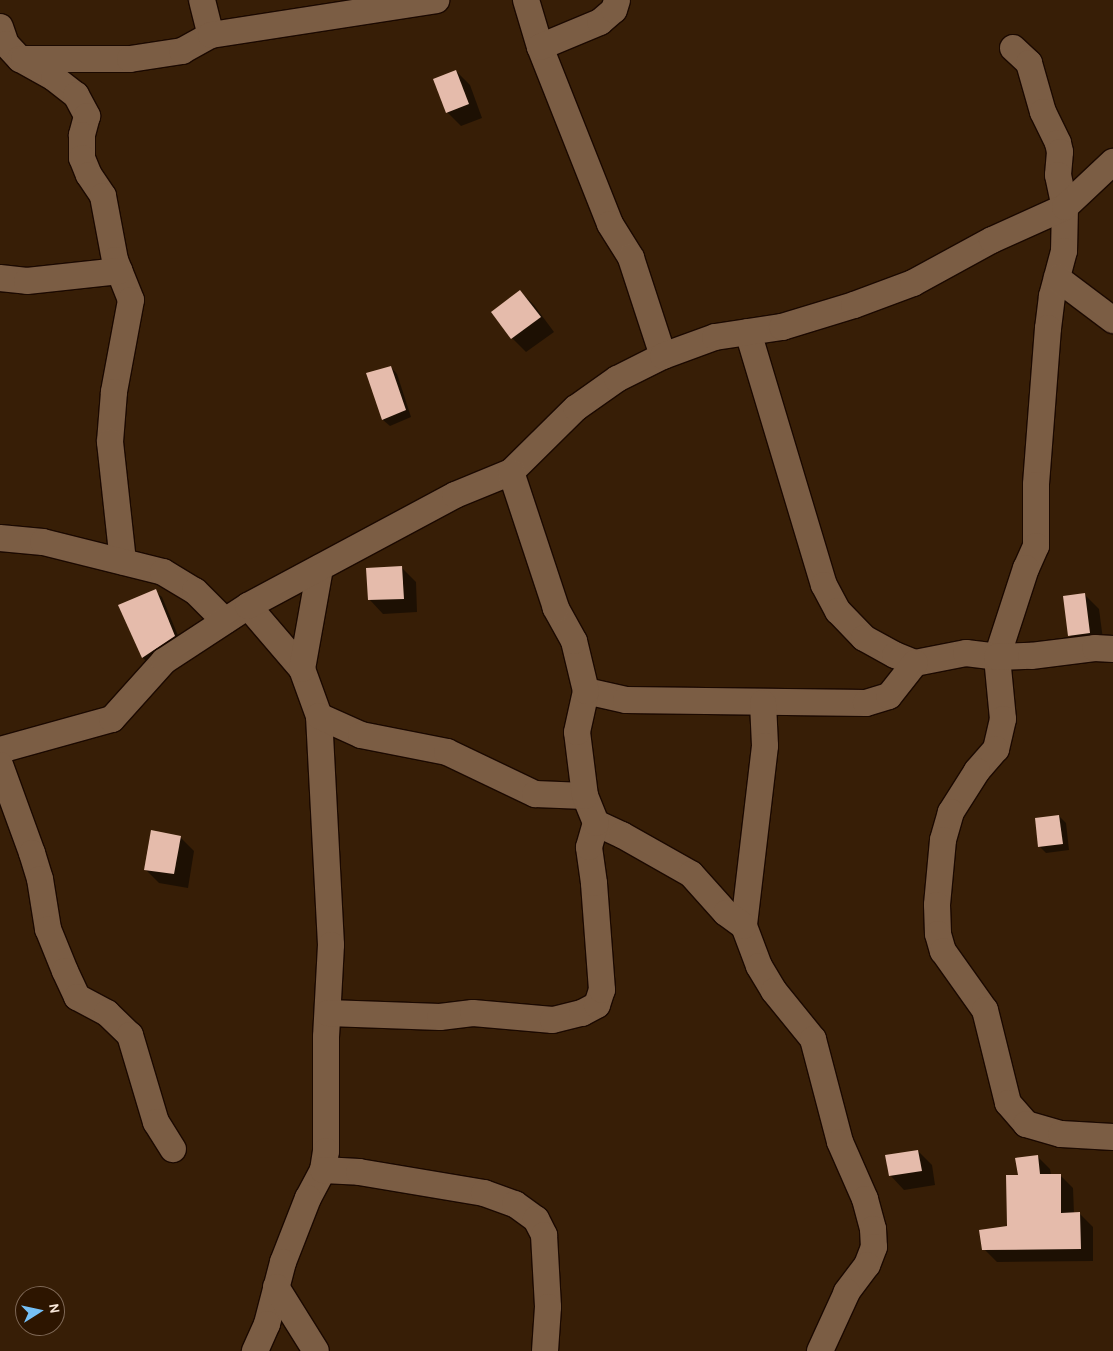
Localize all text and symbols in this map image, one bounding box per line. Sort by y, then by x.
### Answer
north arrow [15,1286,65,1336]
text: N [45,1302,64,1315]

